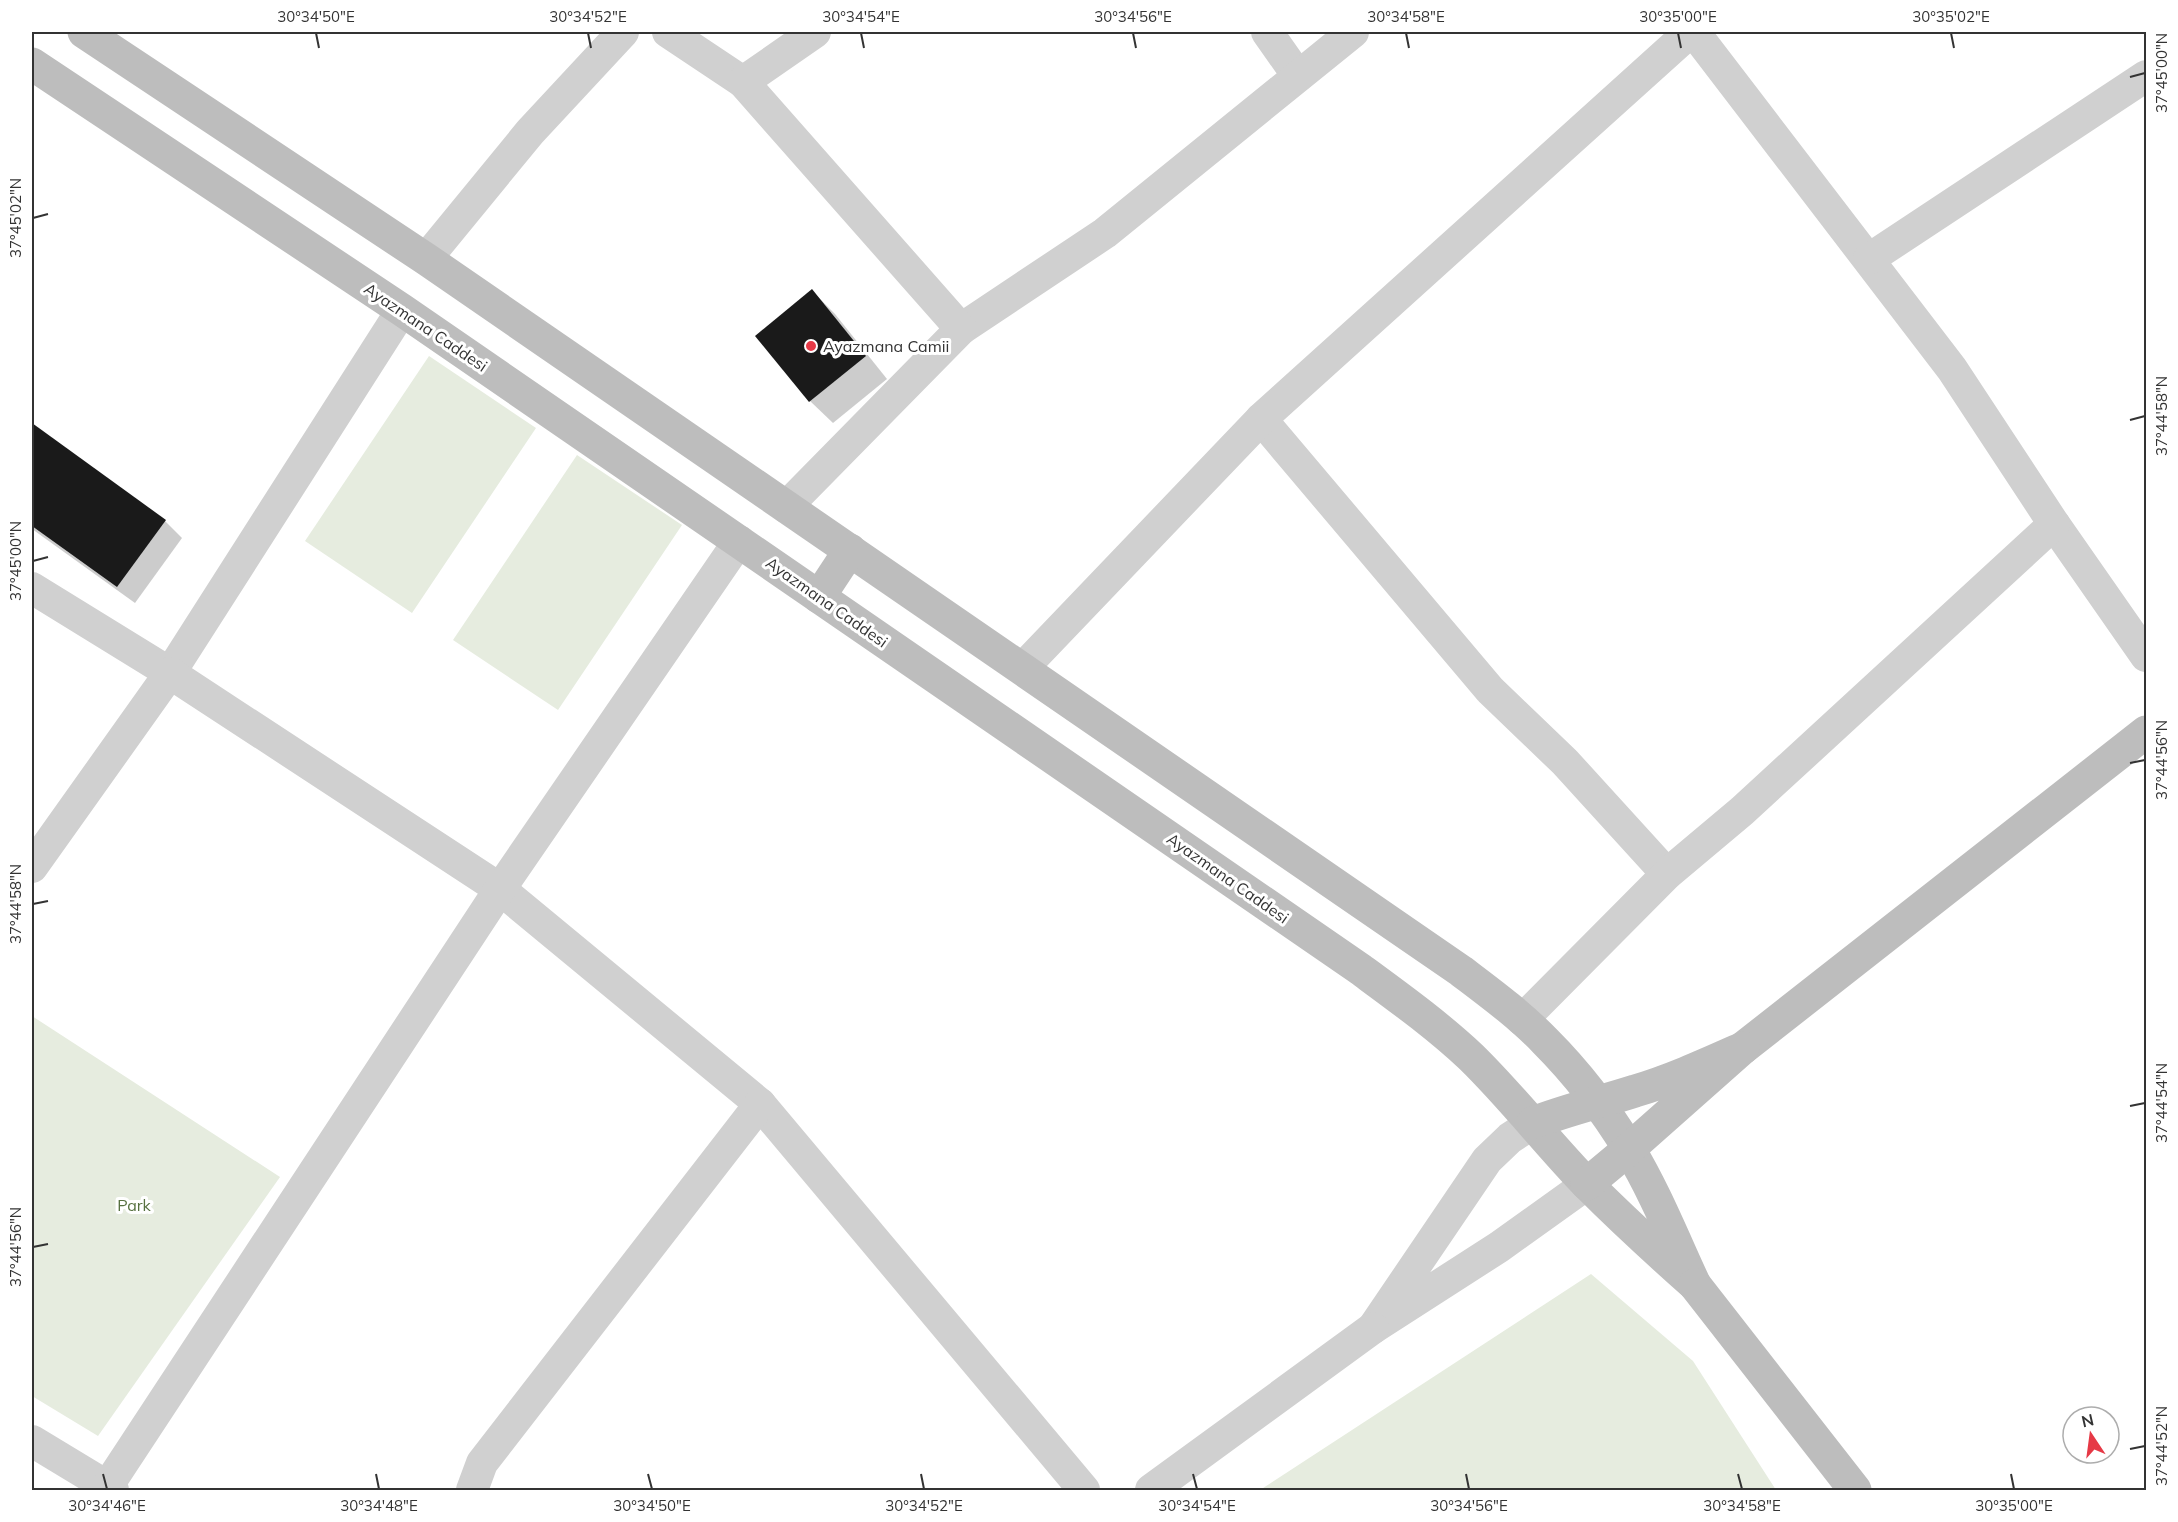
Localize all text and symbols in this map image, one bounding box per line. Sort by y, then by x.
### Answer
text: 30°34'50"E [277,7,355,26]
text: 30°34'52"E [549,7,627,26]
text: 30°34'54"E [822,7,900,26]
text: 30°34'56"E [1094,7,1172,26]
text: 30°34'58"E [1367,7,1445,26]
text: 30°35'00"E [1639,7,1717,26]
text: 30°35'02"E [1912,7,1990,26]
text: 37°45'00"N [2152,33,2171,113]
text: 37°45'02"N [6,178,25,258]
street label: Ayazmana Caddesi [361,278,491,376]
place label: Ayazmana Camii [823,336,949,356]
marker: Ayazmana Camii [804,339,818,353]
text: 37°44'58"N [2152,376,2171,456]
text: 37°45'00"N [6,521,25,601]
street label: Ayazmana Caddesi [762,552,892,652]
text: 37°44'56"N [2152,720,2171,800]
street label: Ayazmana Caddesi [1163,828,1293,928]
text: 37°44'58"N [6,864,25,944]
text: 37°44'54"N [2152,1063,2171,1143]
park label: Park [117,1195,152,1215]
text: 37°44'56"N [6,1207,25,1287]
north arrow [2061,1405,2121,1465]
text: 37°44'52"N [2152,1406,2171,1486]
text: N [2079,1409,2096,1431]
text: 30°34'46"E [68,1496,146,1515]
text: 30°34'48"E [340,1496,418,1515]
text: 30°34'50"E [613,1496,691,1515]
text: 30°34'52"E [885,1496,963,1515]
text: 30°34'54"E [1158,1496,1236,1515]
text: 30°34'56"E [1430,1496,1508,1515]
text: 30°34'58"E [1703,1496,1781,1515]
text: 30°35'00"E [1975,1496,2053,1515]

